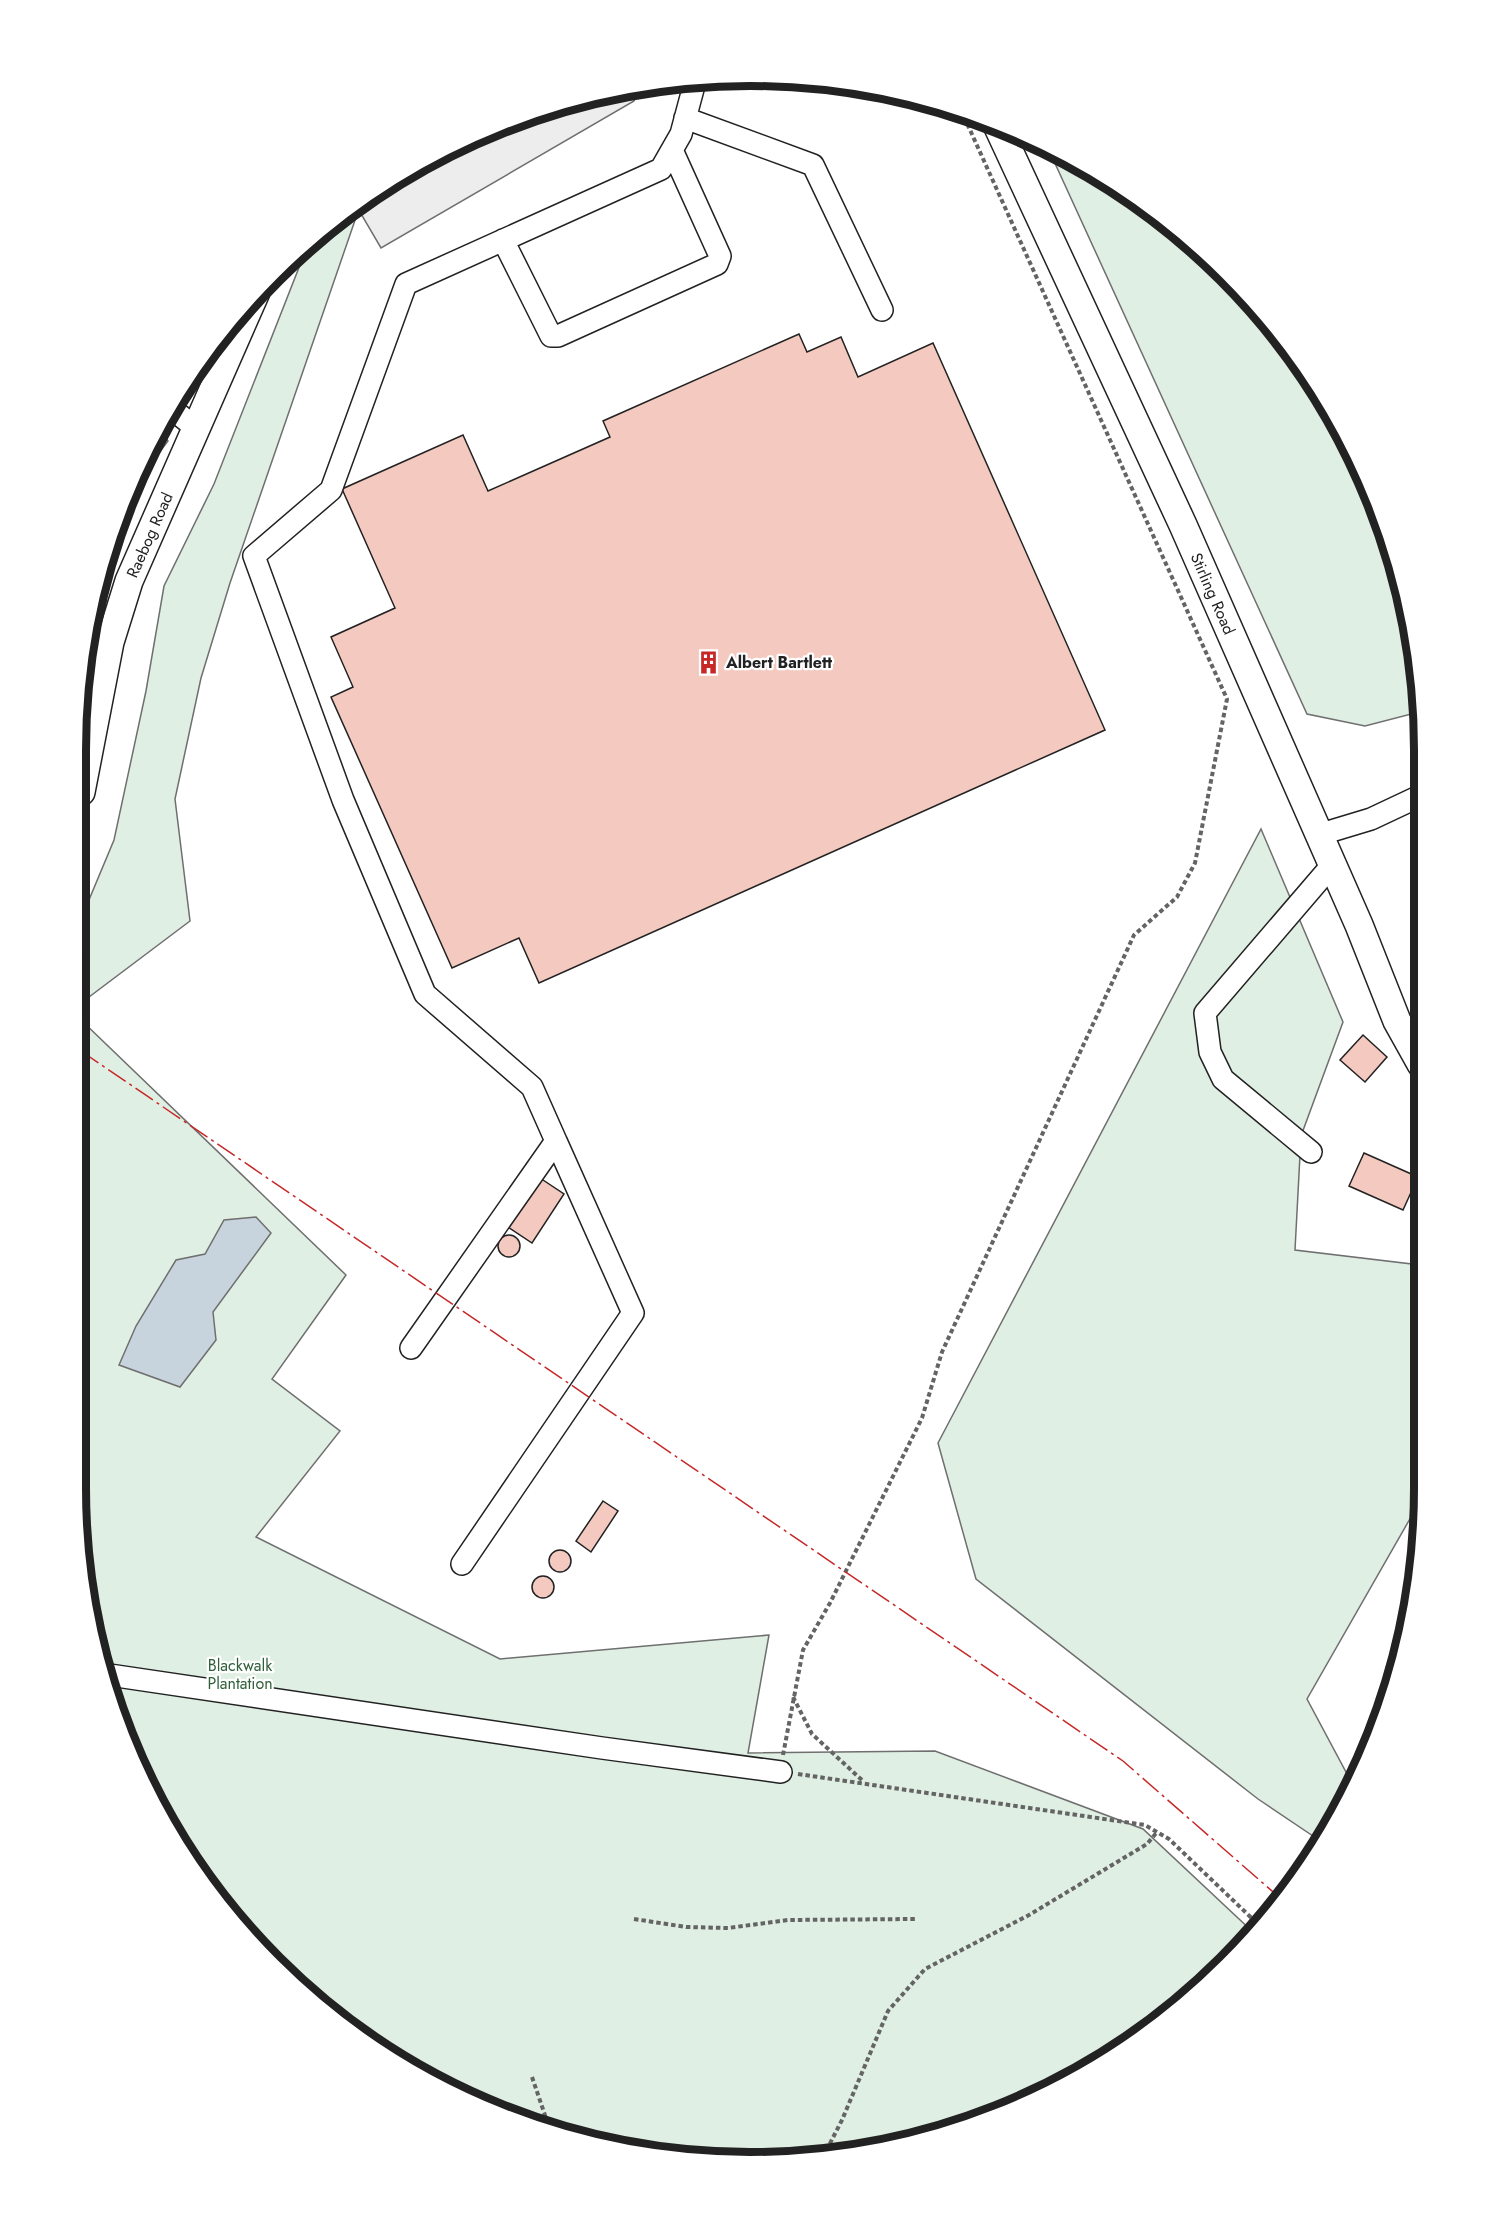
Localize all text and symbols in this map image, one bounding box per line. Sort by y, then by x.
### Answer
street label: Raebog Road [120,489,178,581]
street label: Stirling Road [1185,549,1241,638]
building icon: Albert Bartlett [695,649,721,675]
place label: Albert Bartlett [725,651,833,674]
park label: Blackwalk Plantation [207,1654,273,1695]

